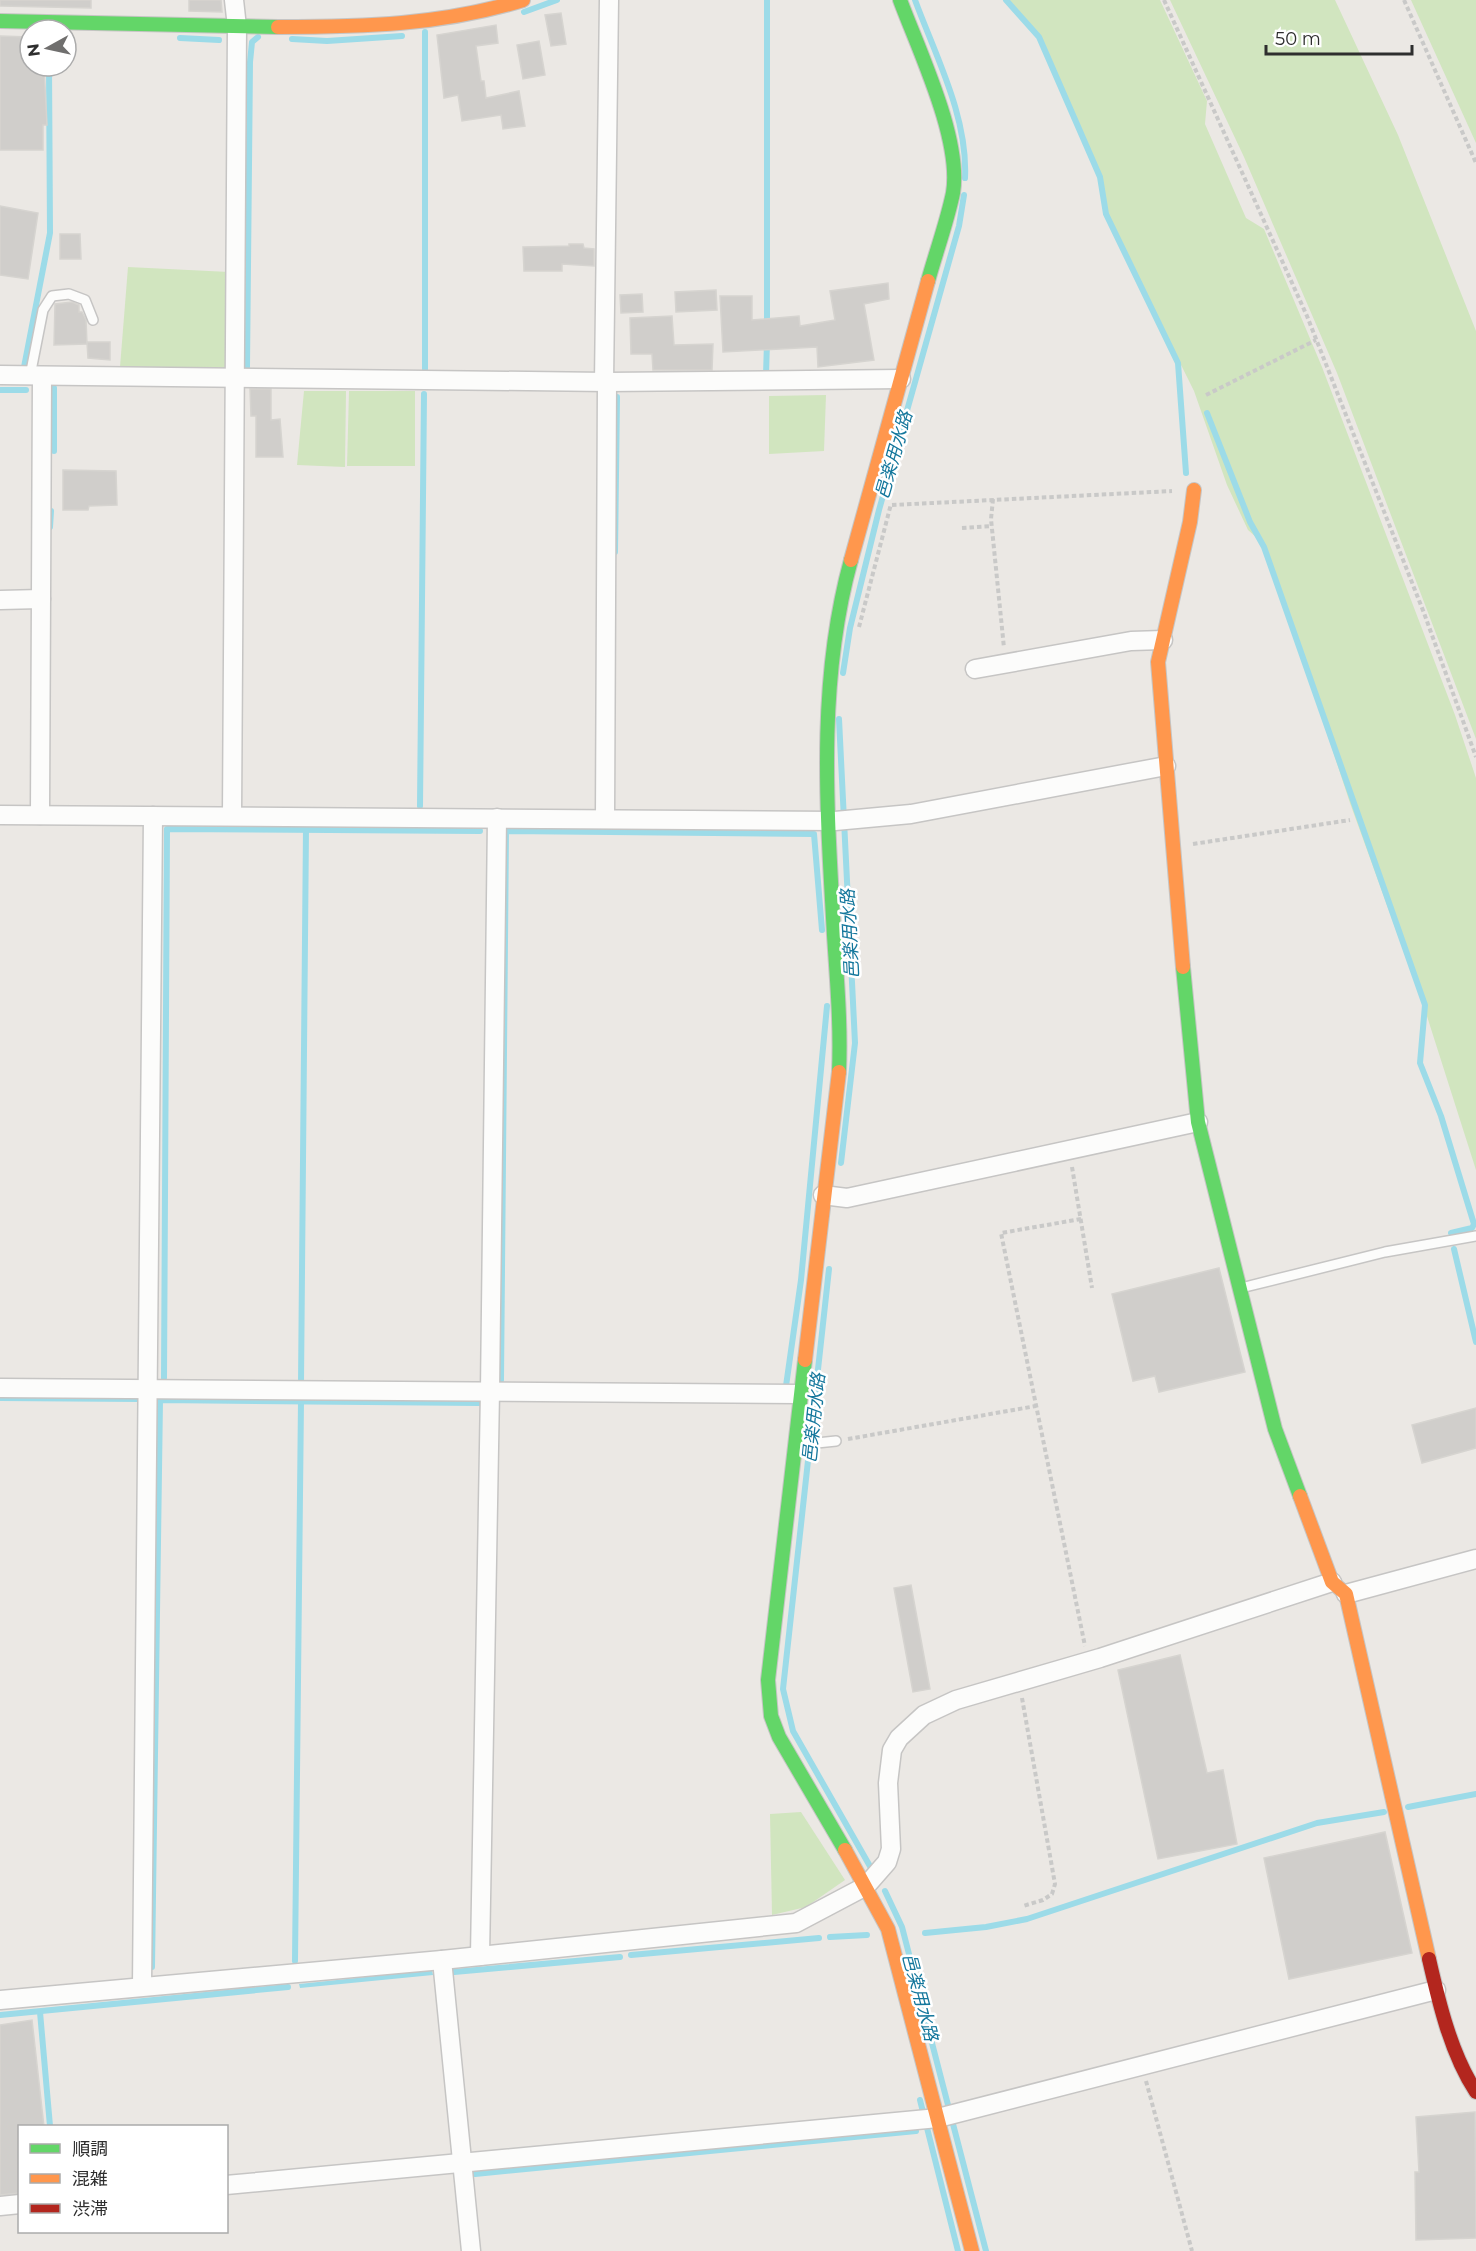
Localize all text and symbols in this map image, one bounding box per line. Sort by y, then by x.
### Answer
north arrow [18,18,78,78]
scale bar [1266,18,1412,56]
text: 50 m [1275,28,1321,50]
text: N [23,42,44,58]
water label: 邑楽用水路 [871,407,918,501]
water label: 邑楽用水路 [837,886,863,980]
water label: 邑楽用水路 [798,1370,830,1464]
water label: 邑楽用水路 [898,1951,943,2045]
legend [18,2125,228,2233]
text: 順調 [72,2138,108,2160]
text: 混雑 [72,2168,108,2190]
text: 渋滞 [72,2198,108,2220]

